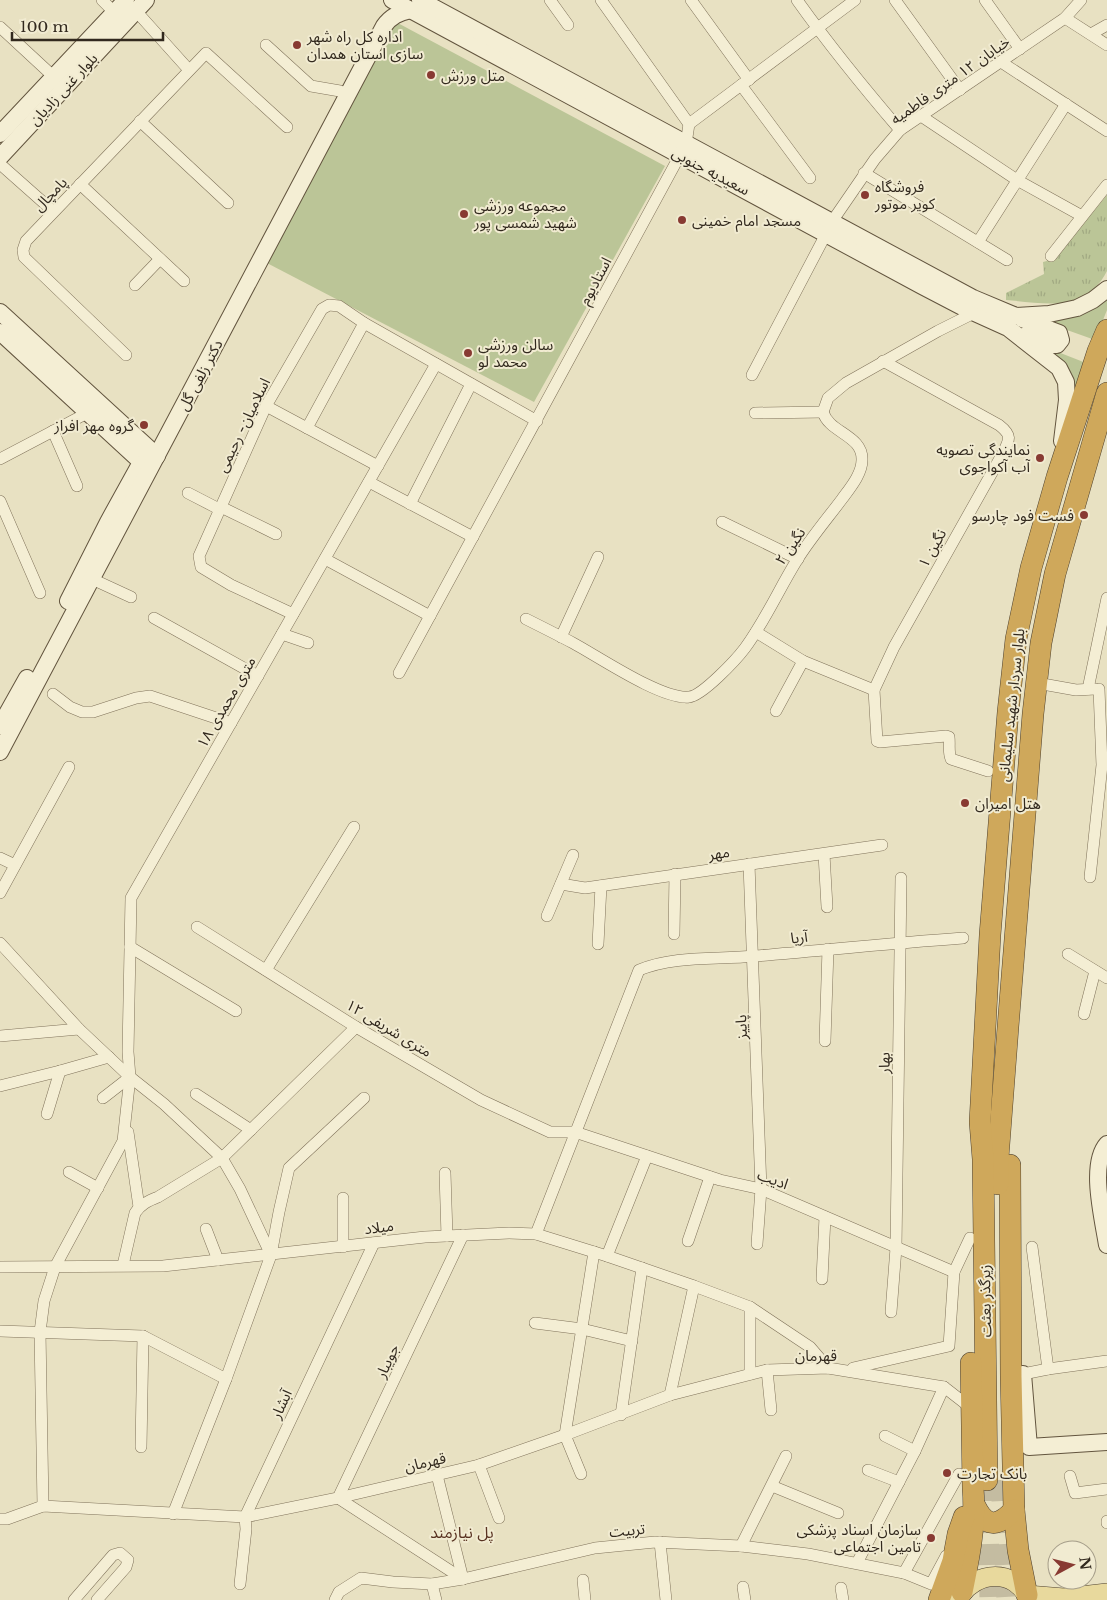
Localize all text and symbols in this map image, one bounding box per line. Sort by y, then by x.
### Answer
scale bar [12,10,164,42]
text: 100 m [20,17,69,36]
place label: اداره کل راه شهر سازی استان همدان [306,27,424,63]
street label: خیابان ۱۲ متری فاطمیه [887,32,1013,128]
marker: اداره کل راه شهر سازی استان همدان [291,39,303,51]
street label: بلوار غنی زادیان [25,49,101,129]
place label: متل ورزش [441,66,505,85]
marker: متل ورزش [425,69,437,81]
street label: سعیدیه جنوبی [669,143,753,200]
street label: پامچال [29,173,72,216]
place label: فروشگاه کویر موتور [874,177,936,213]
marker: فروشگاه کویر موتور [859,189,871,201]
place label: مجموعه ورزشی شهید شمسی پور [473,196,577,233]
marker: مجموعه ورزشی شهید شمسی پور [458,208,470,220]
place label: مسجد امام خمینی [692,211,801,232]
marker: مسجد امام خمینی [676,214,688,226]
street label: استادیوم [575,254,617,309]
place label: سالن ورزشی محمد لو [478,335,554,371]
street label: دکتر زلفی گل [173,336,227,414]
marker: سالن ورزشی محمد لو [462,347,474,359]
street label: اسلامیان- رحیمی [212,375,274,475]
place label: گروه مهر افراز [53,416,135,435]
marker: گروه مهر افراز [138,419,150,431]
place label: نمایندگی تصویه آب آکواجوی [936,440,1031,476]
marker: نمایندگی تصویه آب آکواجوی [1034,452,1046,464]
place label: فست فود چارسو [972,506,1074,526]
marker: فست فود چارسو [1078,509,1090,521]
street label: نگین ۲ [771,524,809,568]
street label: نگین ۱ [914,525,950,571]
street label: بلوار سردار شهید سلیمانی [994,627,1028,783]
street label: ۱۸ متری محمدی [192,653,260,751]
place label: هتل امیران [975,794,1041,813]
marker: هتل امیران [959,797,971,809]
street label: مهر [706,842,731,864]
street label: آریا [789,927,809,947]
street label: ۱۲ متری شریفی [343,995,435,1061]
street label: پاییز [731,1014,752,1041]
street label: بهار [874,1052,894,1075]
street label: ادیب [755,1165,791,1193]
street label: میلاد [363,1216,395,1238]
street label: زیرگذر بعثت [975,1264,995,1338]
street label: جویبار [370,1341,403,1382]
street label: قهرمان [795,1346,837,1365]
street label: آبشار [266,1386,296,1423]
street label: قهرمان [402,1448,448,1476]
place label: بانک تجارت [957,1464,1027,1483]
marker: بانک تجارت [941,1467,953,1479]
street label: تربیت [608,1519,646,1541]
place label: سازمان اسناد پزشکی تامین اجتماعی [796,1520,921,1556]
district label: پل نیازمند [430,1522,494,1543]
marker: سازمان اسناد پزشکی تامین اجتماعی [925,1532,937,1544]
north arrow [1047,1540,1097,1590]
text: N [1075,1556,1095,1571]

